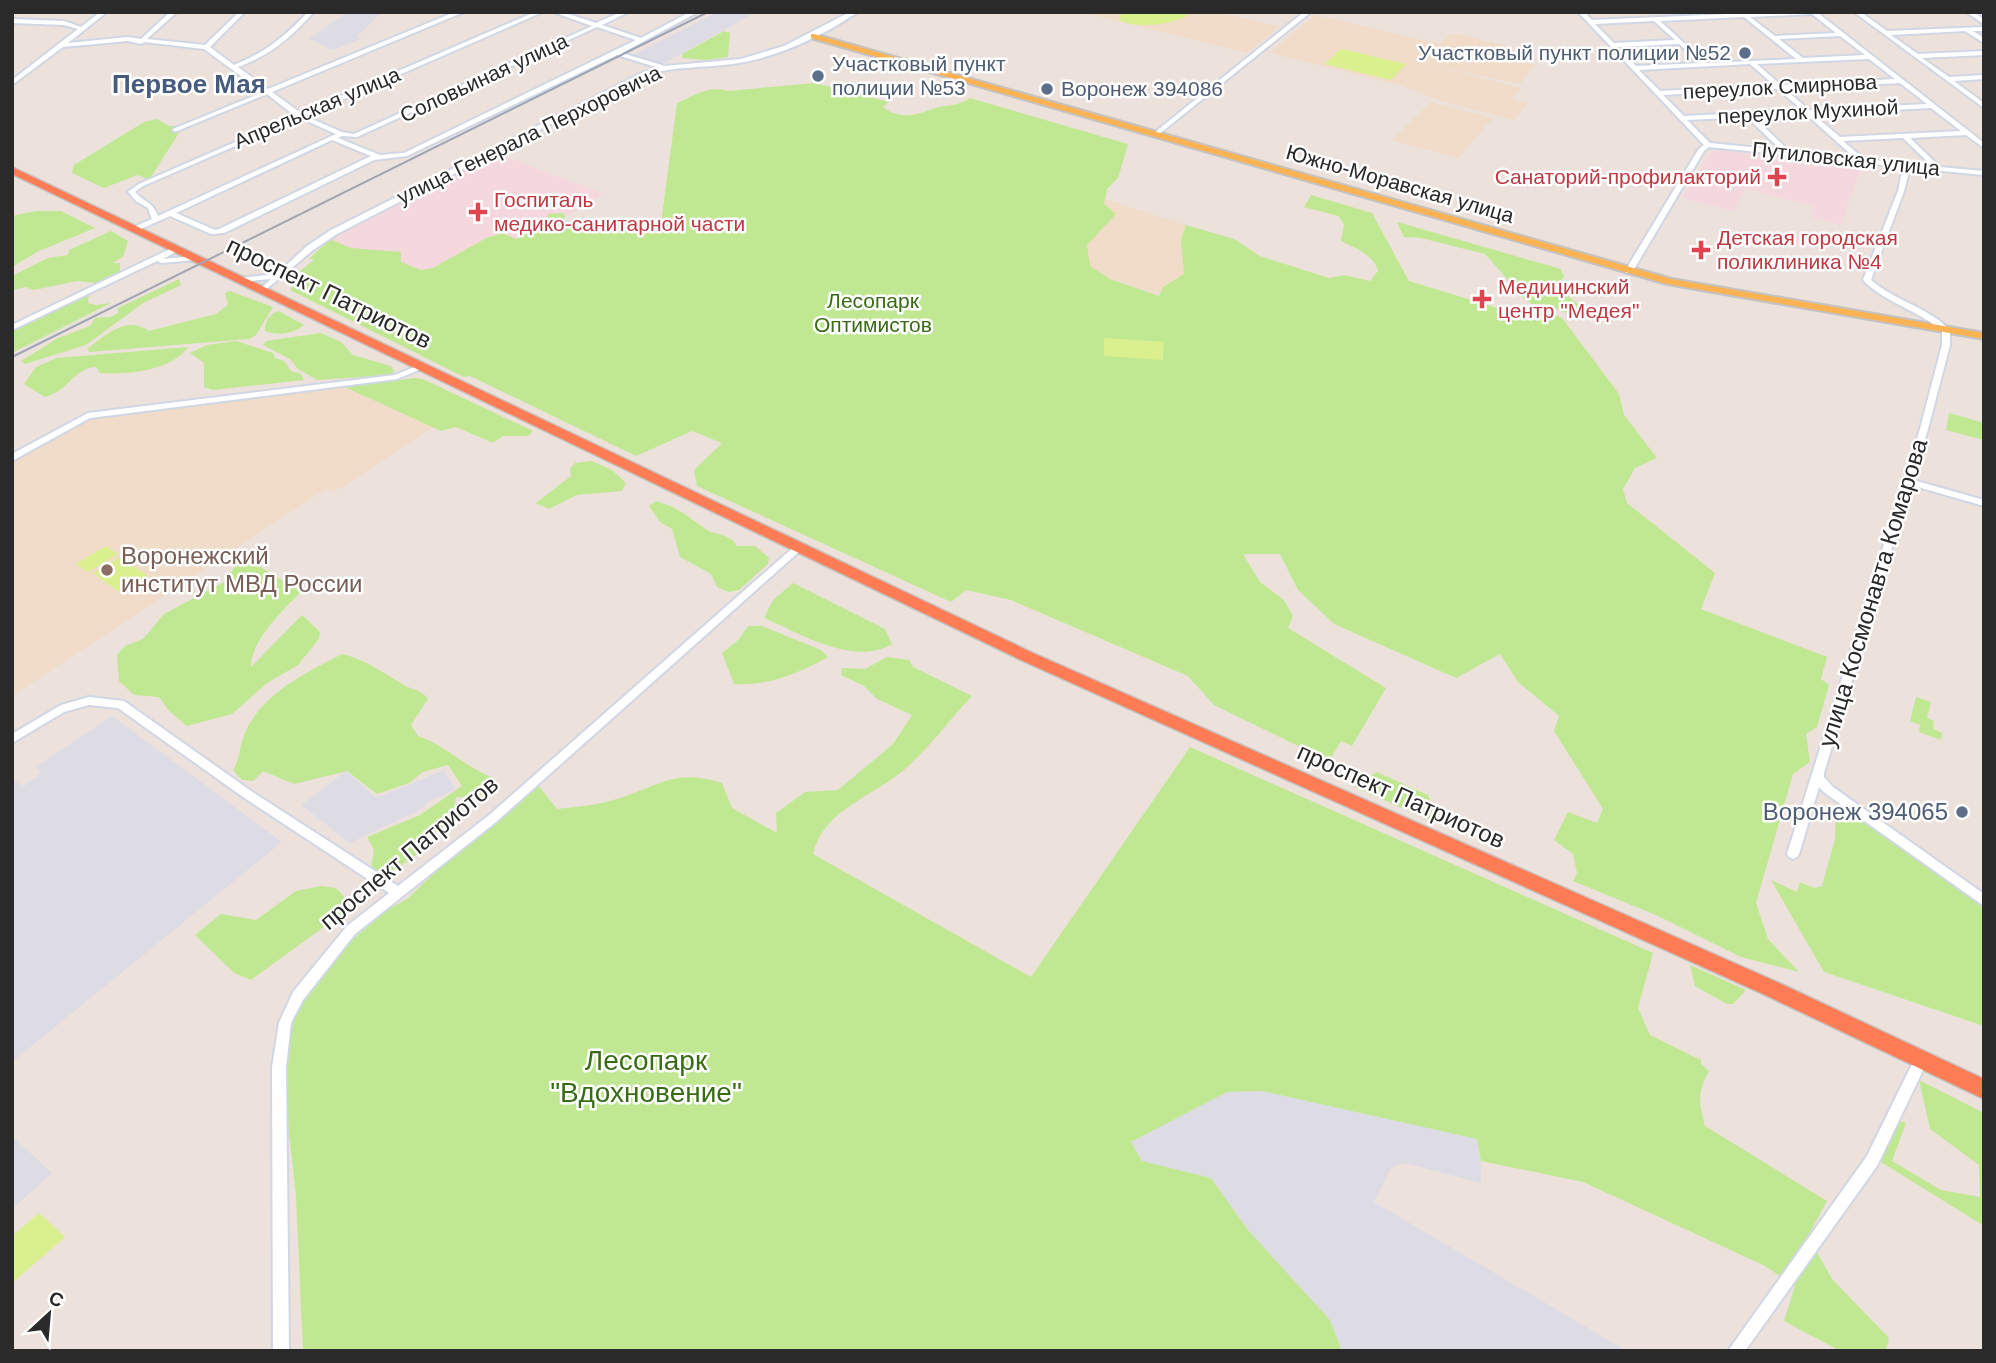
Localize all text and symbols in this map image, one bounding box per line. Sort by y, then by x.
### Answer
street label: Соловьиная улица [396,28,572,127]
place label: Участковый пункт полиции №52 [1418,41,1731,64]
marker: Участковый пункт полиции №52 [1737,45,1753,61]
place label: Участковый пункт полиции №53 [832,52,1006,99]
street label: улица Генерала Перхоровича [393,60,665,209]
street label: Апрельская улица [230,62,404,153]
marker: Участковый пункт полиции №53 [810,68,826,84]
district label: Первое Мая [112,69,266,99]
street label: переулок Смирнова [1682,70,1878,103]
place label: Воронеж 394086 [1061,77,1223,100]
marker: Воронеж 394086 [1039,81,1055,97]
street label: переулок Мухиной [1717,95,1899,128]
street label: Путиловская улица [1751,137,1941,180]
street label: Южно-Моравская улица [1284,140,1517,227]
place label: Cанаторий-профилакторий [1495,165,1761,188]
marker: Cанаторий-профилакторий [1767,167,1787,187]
place label: Госпиталь медико-санитарной части [494,188,745,235]
marker: Госпиталь медико-санитарной части [468,202,488,222]
place label: Детская городская поликлиника №4 [1717,226,1898,273]
street label: проспект Патриотов [223,231,436,354]
marker: Детская городская поликлиника №4 [1691,240,1711,260]
place label: Медицинский центр "Медея" [1498,275,1639,322]
park label: Лесопарк Оптимистов [814,289,932,336]
marker: Медицинский центр "Медея" [1472,289,1492,309]
street label: улица Космонавта Комарова [1813,435,1933,750]
place label: Воронежский институт МВД России [121,542,363,597]
marker: Воронежский институт МВД России [99,562,115,578]
street label: проспект Патриотов [1293,738,1509,853]
street label: проспект Патриотов [314,770,503,935]
place label: Воронеж 394065 [1763,798,1948,825]
marker: Воронеж 394065 [1954,804,1970,820]
park label: Лесопарк "Вдохновение" [550,1045,742,1108]
north arrow [14,1279,84,1349]
text: С [45,1287,67,1312]

